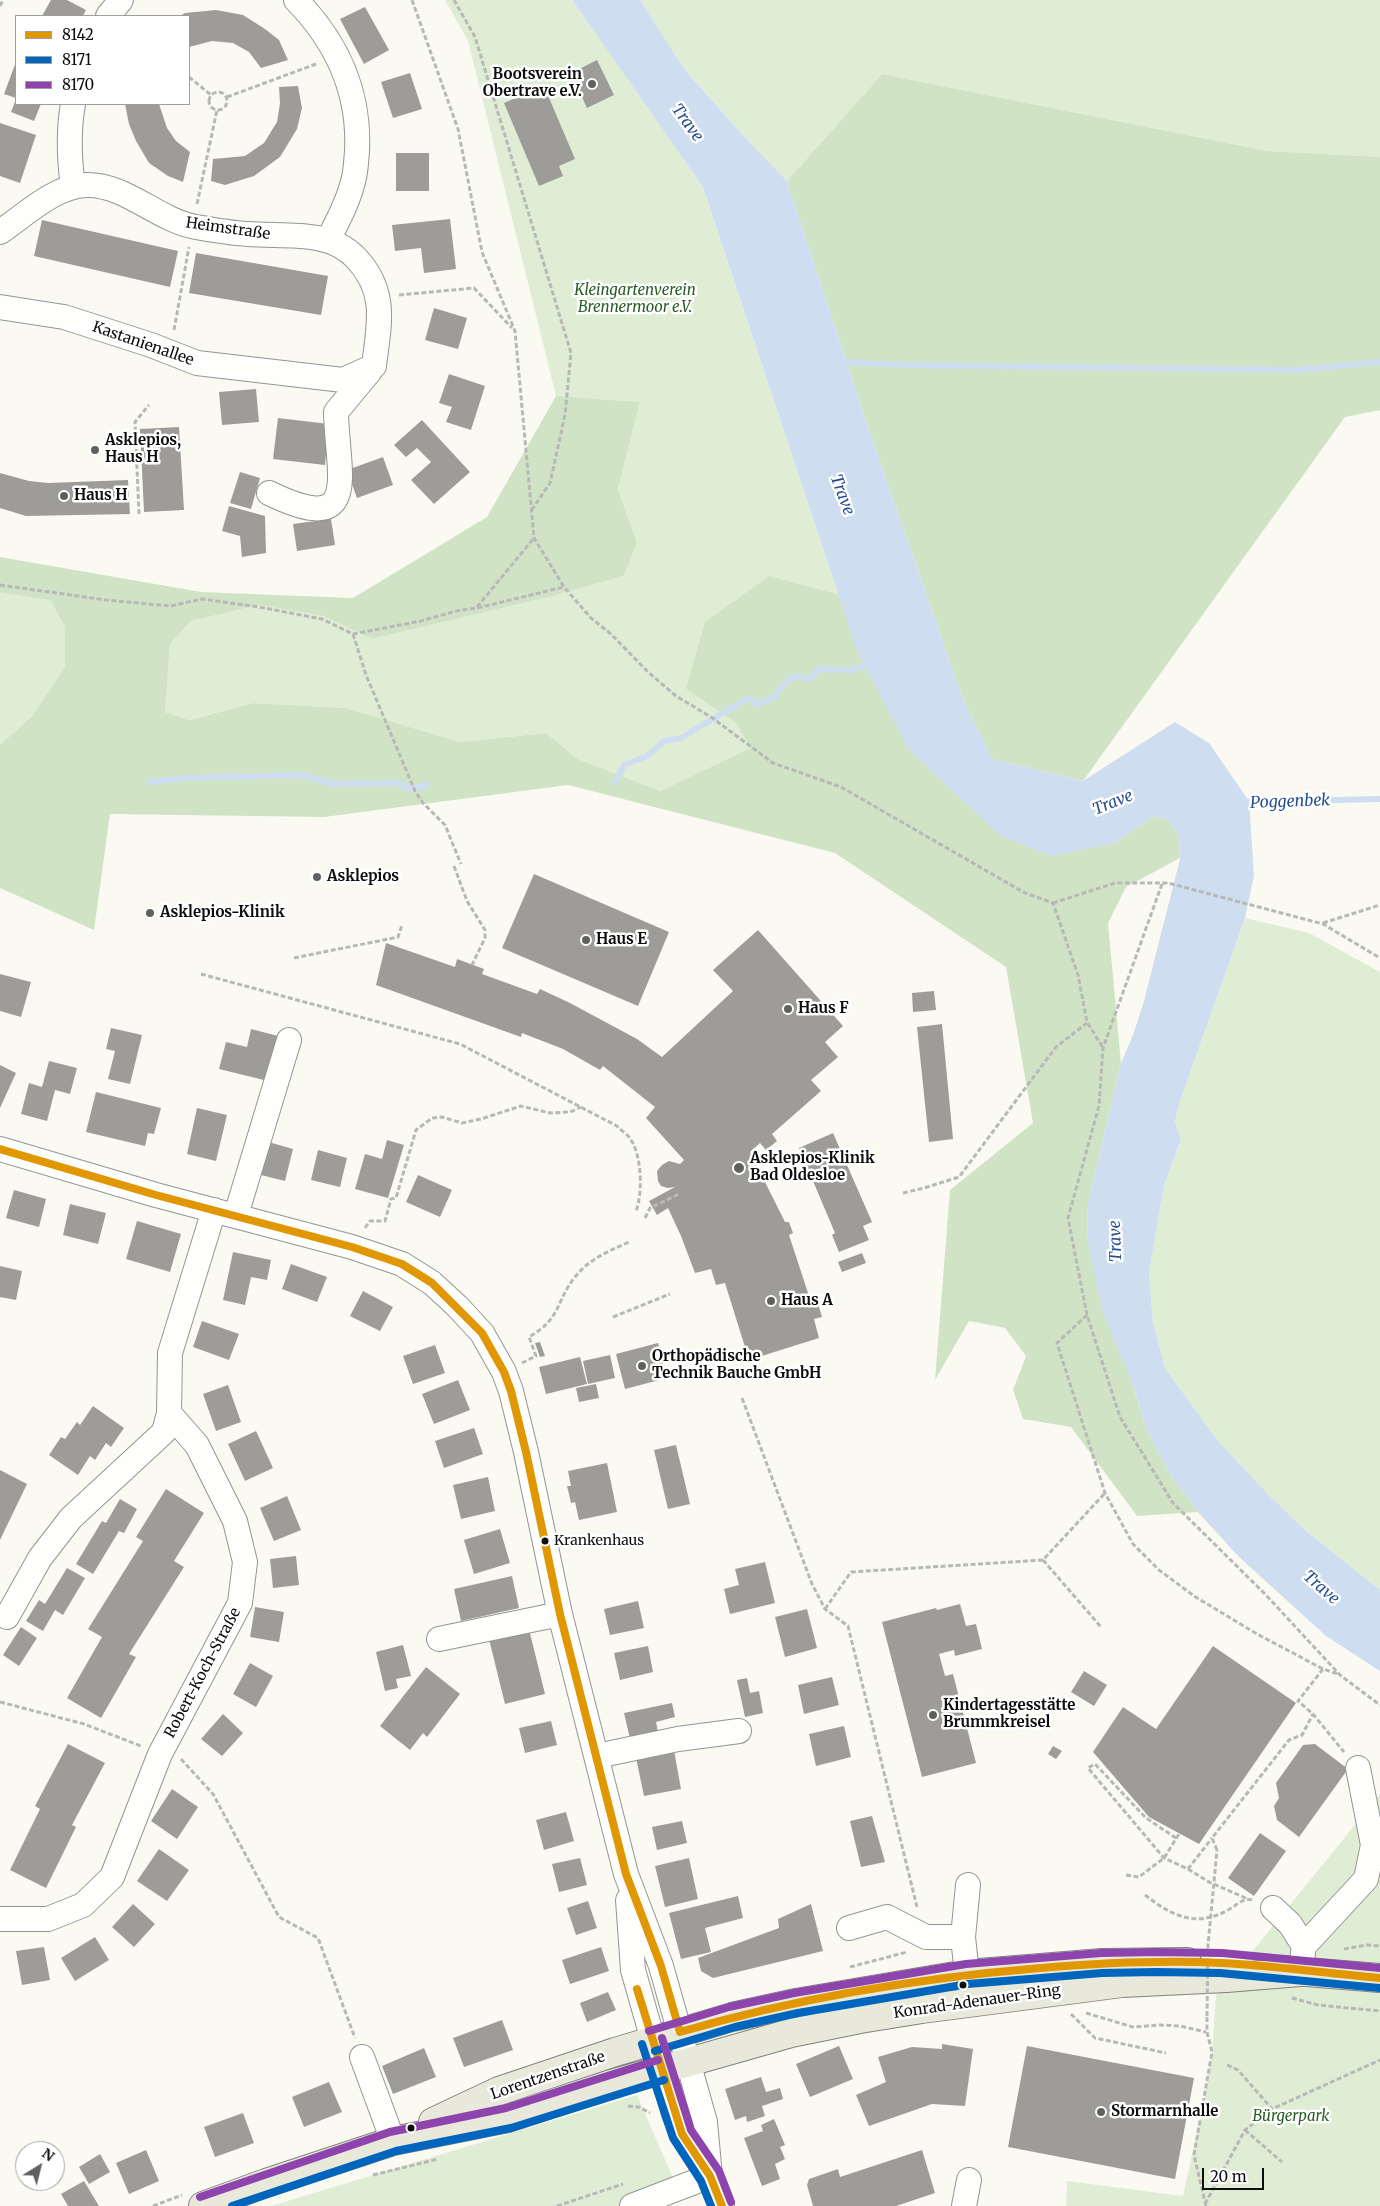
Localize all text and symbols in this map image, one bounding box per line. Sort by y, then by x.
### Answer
legend [15,15,190,105]
text: 8142 [62,25,94,44]
text: 8171 [62,50,91,69]
place label: Bootsverein Obertrave e.V. [483,66,582,101]
text: 8170 [62,75,94,94]
marker: Bootsverein Obertrave e.V. [586,78,598,90]
water label: Trave [667,101,707,145]
street label: Heimstraße [185,214,271,244]
park label: Kleingartenverein Brennermoor e.V. [574,282,696,317]
street label: Kastanienallee [90,318,196,370]
place label: Asklepios, Haus H [105,432,181,467]
marker: Asklepios, Haus H [89,444,101,456]
water label: Trave [826,472,858,518]
place label: Haus H [74,487,128,505]
marker: Haus H [58,490,70,502]
water label: Trave [1090,786,1136,820]
water label: Poggenbek [1250,791,1330,813]
place label: Asklepios [327,868,399,886]
marker: Asklepios [311,871,323,883]
place label: Asklepios-Klinik [160,904,285,922]
marker: Asklepios-Klinik [144,907,156,919]
place label: Haus E [596,931,647,949]
marker: Haus E [580,934,592,946]
place label: Haus F [798,1000,849,1018]
marker: Haus F [782,1003,794,1015]
place label: Asklepios-Klinik Bad Oldesloe [750,1150,875,1185]
marker: Asklepios-Klinik Bad Oldesloe [732,1161,746,1175]
water label: Trave [1106,1220,1126,1262]
place label: Haus A [781,1292,833,1310]
marker: Haus A [765,1295,777,1307]
place label: Orthopädische Technik Bauche GmbH [652,1348,821,1383]
marker: Orthopädische Technik Bauche GmbH [636,1360,648,1372]
place label: Krankenhaus [554,1533,644,1549]
marker: Krankenhaus [540,1536,550,1546]
water label: Trave [1299,1567,1343,1609]
street label: Robert-Koch-Straße [161,1605,245,1741]
place label: Kindertagesstätte Brummkreisel [943,1697,1075,1732]
marker: Kindertagesstätte Brummkreisel [927,1709,939,1721]
unlabelled marker [958,1980,968,1990]
street label: Konrad-Adenauer-Ring [892,1981,1062,2023]
street label: Lorentzenstraße [489,2048,607,2104]
place label: Stormarnhalle [1111,2103,1218,2121]
marker: Stormarnhalle [1095,2106,1107,2118]
park label: Bürgerpark [1253,2108,1329,2126]
unlabelled marker [406,2123,416,2133]
north arrow [15,2141,65,2191]
text: N [38,2144,58,2165]
scale bar [1205,2158,1268,2190]
text: 20 m [1210,2167,1247,2186]

